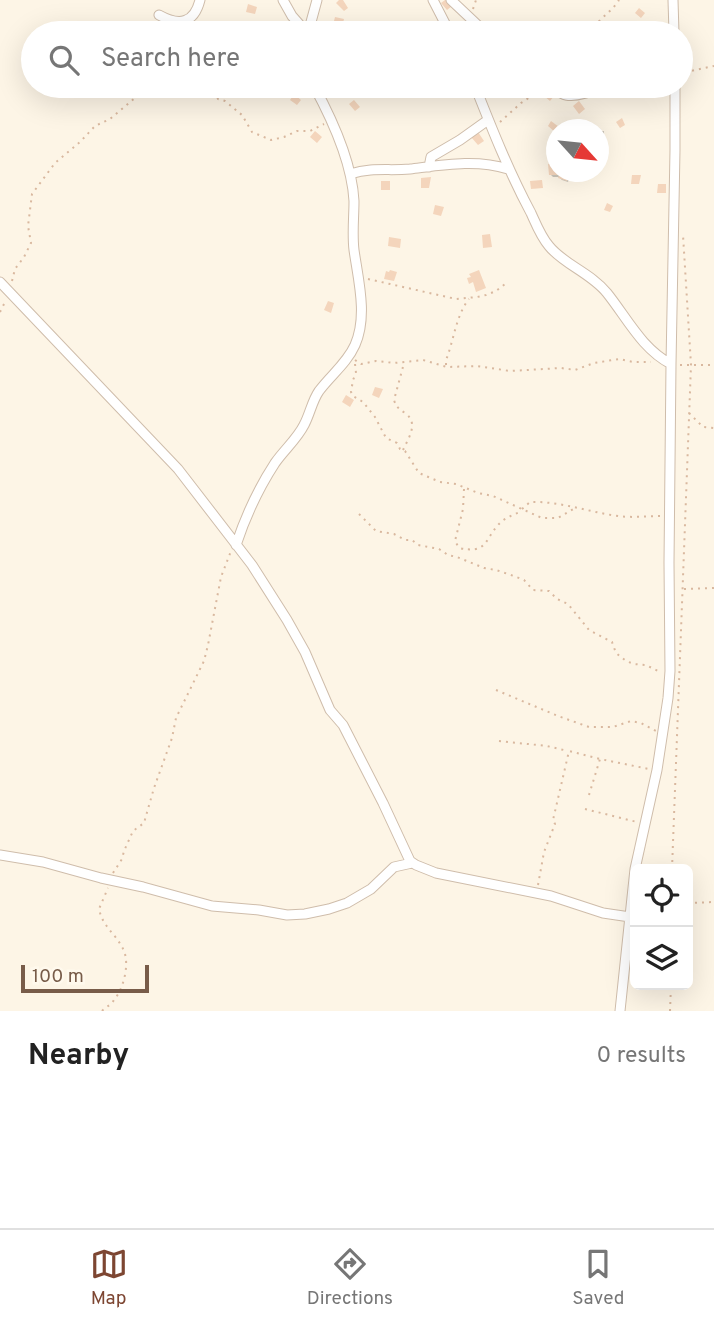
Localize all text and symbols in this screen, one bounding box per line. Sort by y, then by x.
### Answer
search box [21,21,693,98]
icon: search [45,41,83,79]
text: Search here [101,43,240,76]
north arrow [546,119,609,182]
map controls [630,864,693,990]
button: locate [630,864,693,927]
button: layers [630,927,693,990]
scale bar [21,962,149,994]
text: 100 m [32,965,84,989]
text: Nearby [28,1038,129,1075]
text: 0 results [597,1042,686,1071]
tab: Map [90,1245,128,1311]
tab: Directions [307,1245,393,1311]
tab: Saved [572,1245,624,1311]

